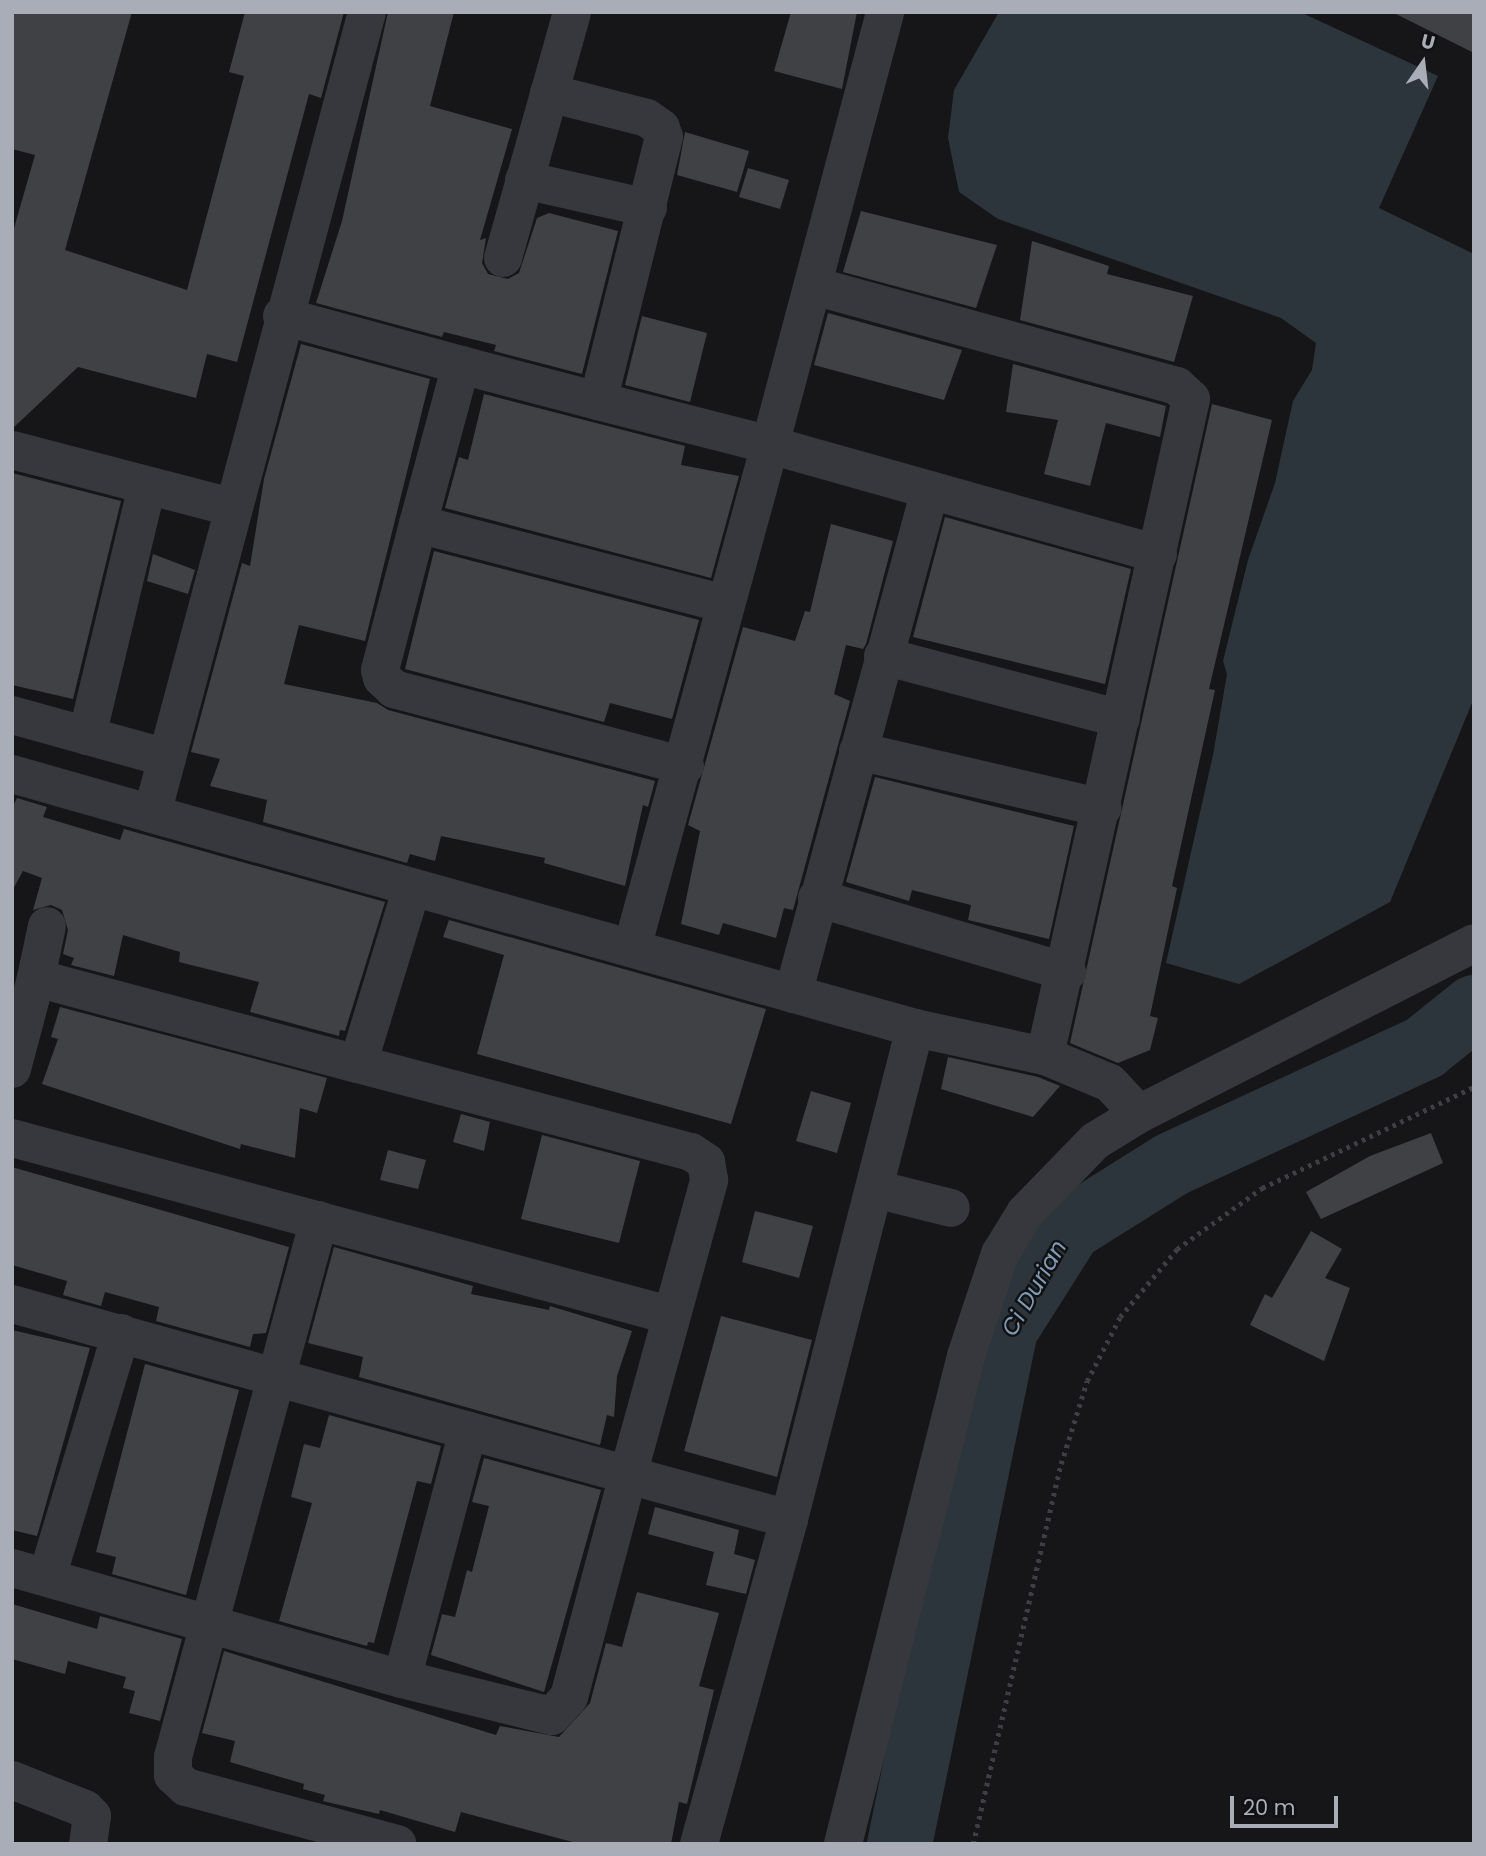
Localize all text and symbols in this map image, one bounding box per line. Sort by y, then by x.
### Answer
text: U [1418,27,1438,57]
north arrow [1388,28,1458,98]
water label: Ci Durian [996,1235,1072,1341]
scale bar [1234,1783,1342,1827]
text: 20 m [1243,1793,1296,1822]

